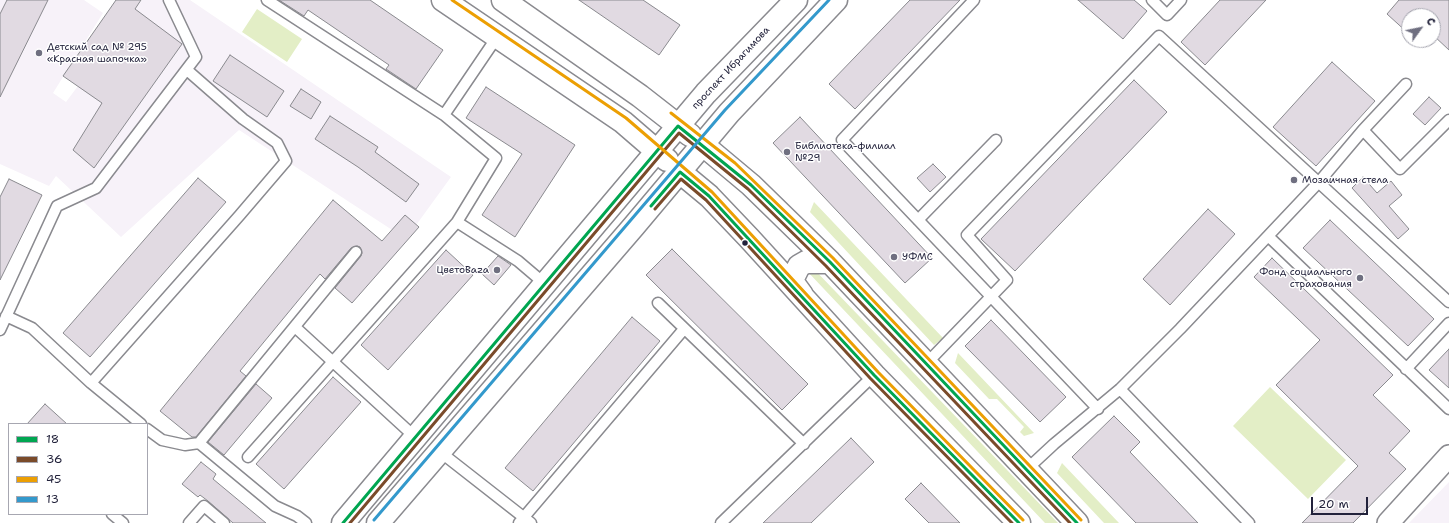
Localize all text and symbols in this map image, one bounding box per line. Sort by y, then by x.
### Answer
north arrow [1401,8,1441,48]
text: С [1423,15,1439,29]
street label: проспект Ибрагимова [690,24,772,112]
place label: Детский сад № 295 «Красная шапочка» [47,41,147,64]
marker: Детский сад № 295 «Красная шапочка» [34,48,44,58]
place label: Библиотека-филиал №29 [795,140,896,164]
marker: Библиотека-филиал №29 [782,147,792,157]
place label: Мозаичная стела [1302,174,1388,186]
marker: Мозаичная стела [1289,175,1299,185]
unlabelled marker [740,238,750,248]
place label: УФМС [902,251,933,263]
marker: УФМС [889,252,899,262]
place label: ЦветоBaza [436,264,489,276]
marker: ЦветоBaza [492,265,502,275]
place label: Фонд социального страхования [1259,266,1352,290]
marker: Фонд социального страхования [1355,273,1365,283]
legend [8,423,148,515]
text: 18 [46,431,59,447]
text: 36 [46,451,63,467]
text: 45 [46,471,61,487]
scale bar [1313,489,1370,515]
text: 13 [46,491,59,507]
text: 20 m [1318,496,1349,512]

